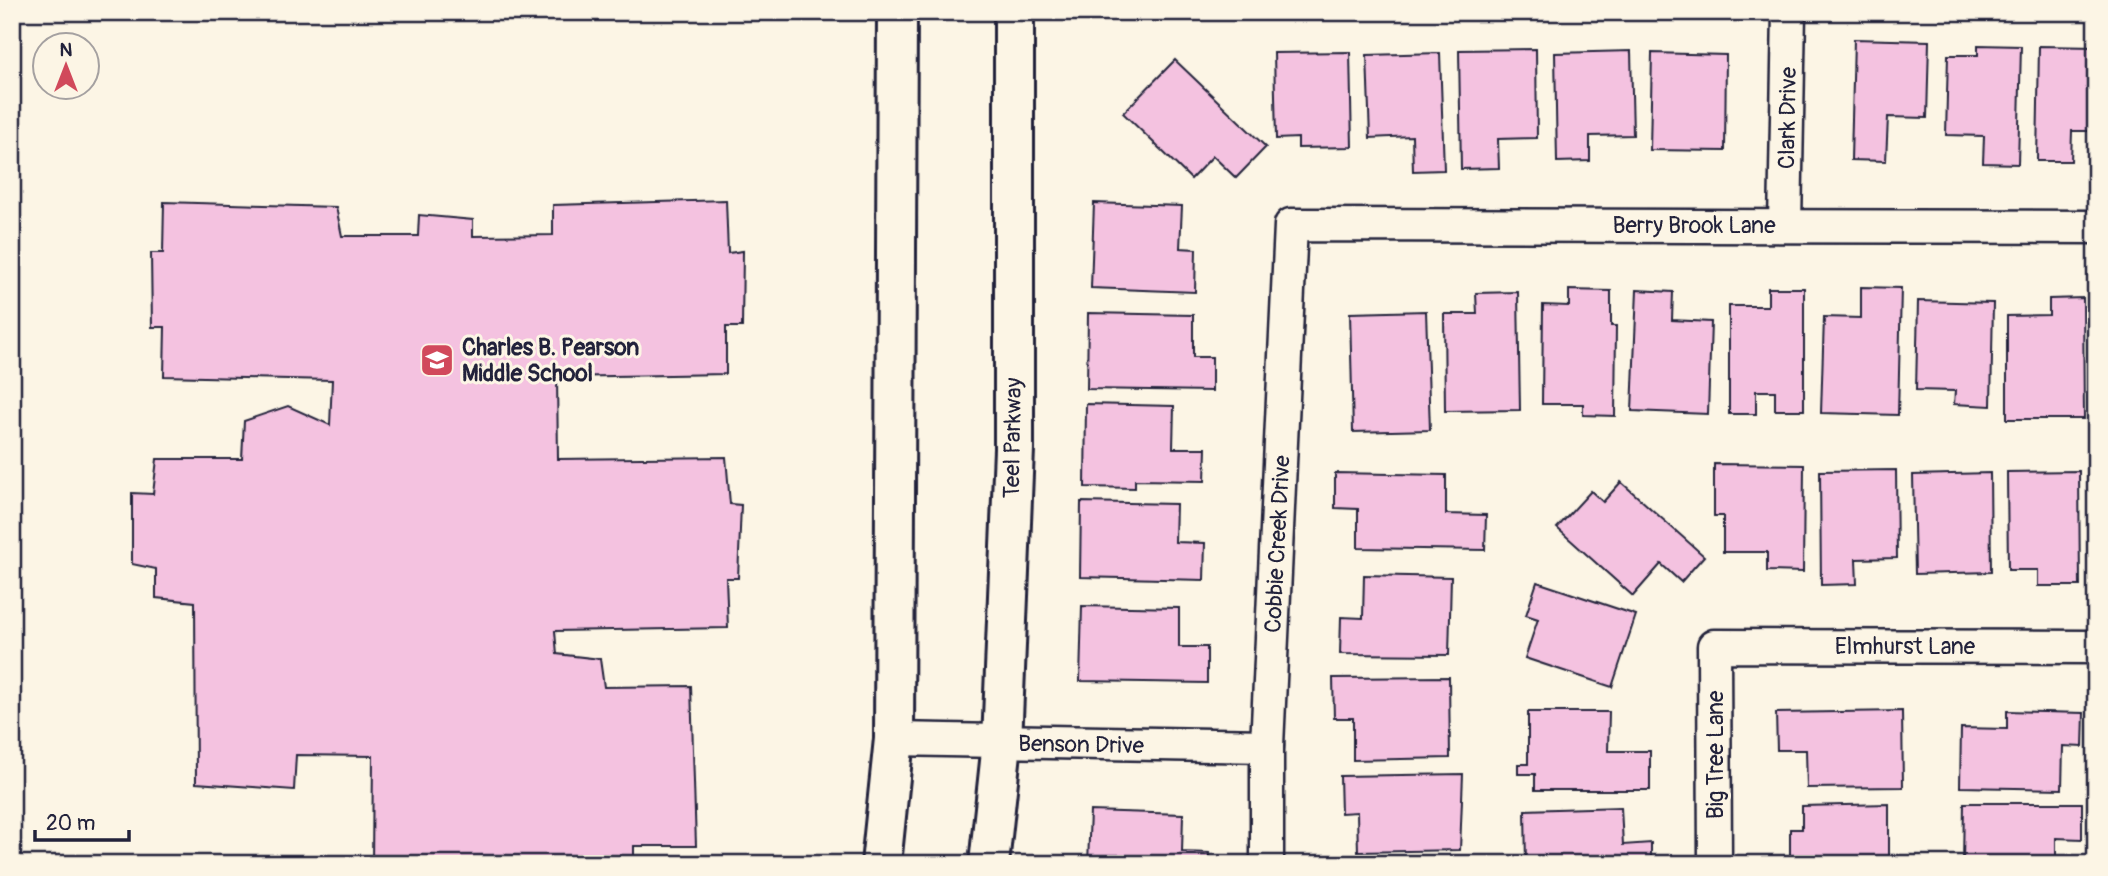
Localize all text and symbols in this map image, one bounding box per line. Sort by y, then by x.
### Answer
north arrow [32,32,102,102]
text: N [60,38,73,62]
street label: Clark Drive [1772,66,1803,169]
street label: Berry Brook Lane [1613,211,1776,240]
place label: Charles B. Pearson Middle School [462,333,639,388]
school or university icon: Charles B. Pearson Middle School [418,341,456,379]
street label: Teel Parkway [997,377,1028,499]
street label: Cobbie Creek Drive [1258,454,1297,634]
street label: Elmhurst Lane [1835,632,1976,661]
street label: Big Tree Lane [1701,690,1730,819]
street label: Benson Drive [1018,729,1145,760]
scale bar [35,799,130,843]
text: 20 m [46,810,95,837]

